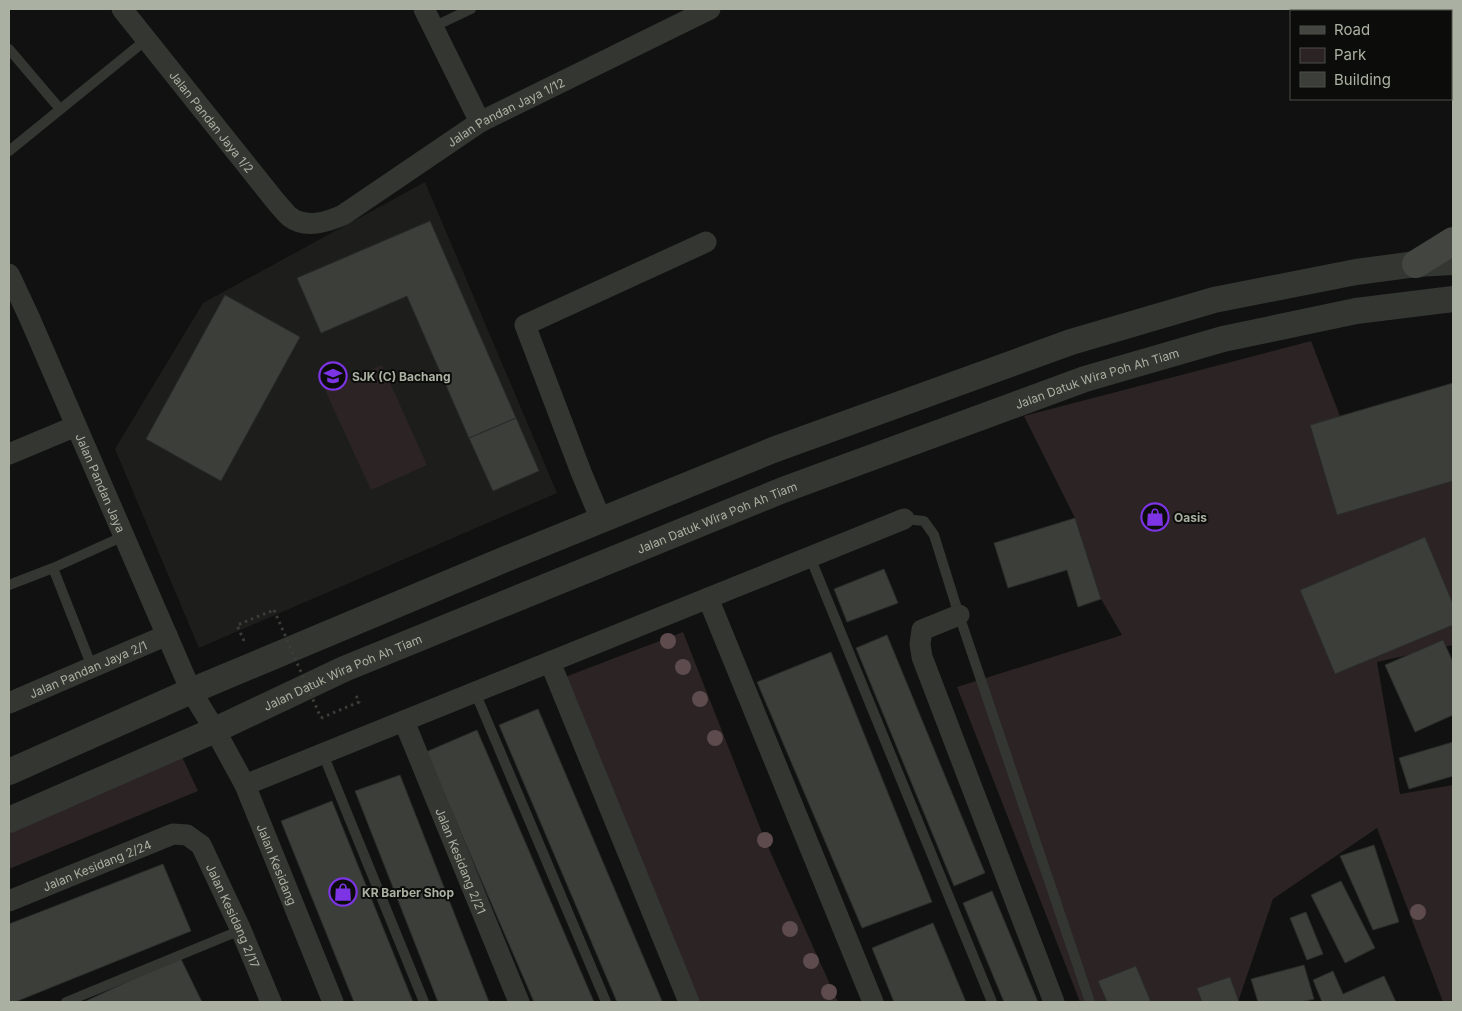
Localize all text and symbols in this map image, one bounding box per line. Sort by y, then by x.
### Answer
legend [1290,10,1452,100]
text: Road [1334,20,1370,39]
text: Park [1334,45,1367,64]
street label: Jalan Pandan Jaya 1/2 [167,67,257,176]
text: Building [1334,70,1391,89]
street label: Jalan Pandan Jaya 1/12 [444,74,567,150]
street label: Jalan Datuk Wira Poh Ah Tiam [1013,345,1181,412]
school or university icon: SJK (C) Bachang [318,361,348,391]
place label: SJK (C) Bachang [352,369,451,384]
street label: Jalan Pandan Jaya [73,431,129,535]
street label: Jalan Datuk Wira Poh Ah Tiam [634,478,799,556]
shop icon: Oasis [1140,502,1170,532]
place label: Oasis [1174,510,1207,525]
street label: Jalan Datuk Wira Poh Ah Tiam [261,631,424,714]
street label: Jalan Pandan Jaya 2/1 [27,637,149,701]
street label: Jalan Kesidang 2/21 [433,805,490,916]
street label: Jalan Kesidang [254,822,300,907]
street label: Jalan Kesidang 2/24 [40,836,154,894]
street label: Jalan Kesidang 2/17 [203,861,263,970]
shop icon: KR Barber Shop [328,877,358,907]
place label: KR Barber Shop [362,885,454,900]

